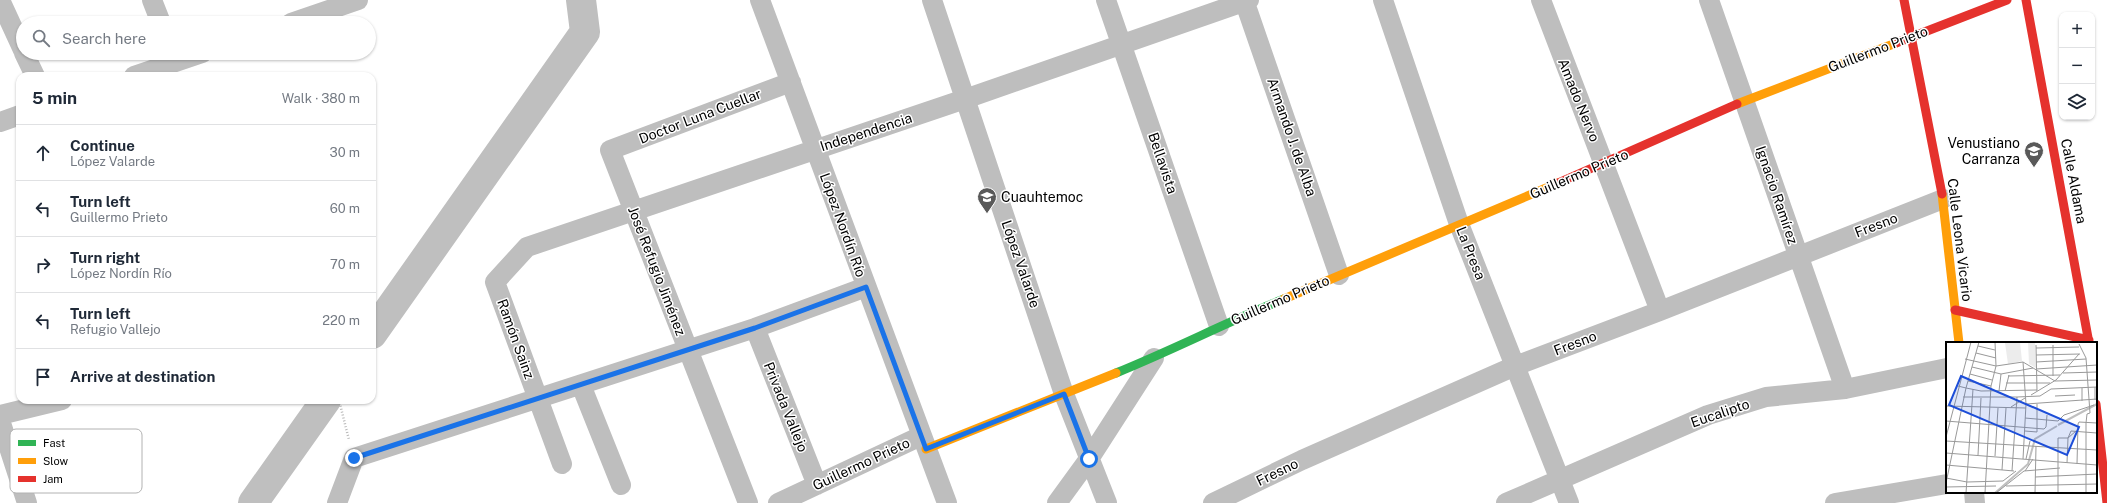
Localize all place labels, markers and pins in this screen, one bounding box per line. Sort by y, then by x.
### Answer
place label: Venustiano Carranza [1948,135,2020,167]
school or university icon: Venustiano Carranza [2023,140,2045,168]
school or university icon: Cuauhtemoc [976,186,998,214]
place label: Cuauhtemoc [1001,189,1083,205]

